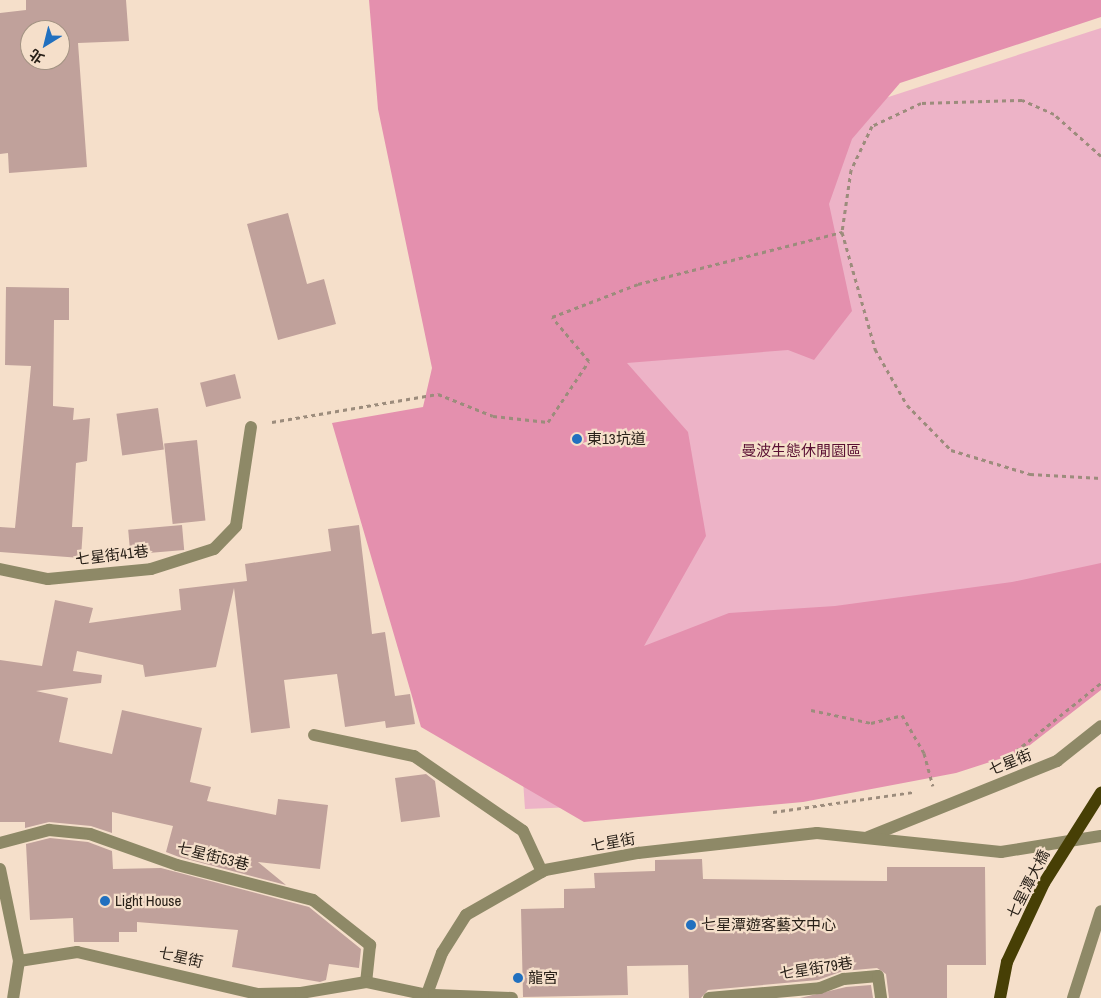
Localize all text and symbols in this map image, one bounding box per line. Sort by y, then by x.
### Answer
north arrow [20,20,70,70]
text: 北 [26,45,48,68]
place label: 東13坑道 [587,430,646,448]
marker: 東13坑道 [571,433,583,445]
park label: 曼波生態休閒園區 [741,442,861,460]
street label: 七星街41巷 [74,542,150,568]
street label: 七星街 [986,745,1034,779]
street label: 七星街 [589,829,637,855]
street label: 七星街53巷 [175,838,251,874]
street label: 七星潭大橋 [1003,847,1053,921]
place label: Light House [115,892,181,910]
marker: Light House [99,895,111,907]
place label: 七星潭遊客藝文中心 [701,916,836,934]
marker: 七星潭遊客藝文中心 [685,919,697,931]
street label: 七星街 [157,943,205,971]
street label: 七星街79巷 [778,953,854,983]
place label: 龍宮 [528,969,558,987]
marker: 龍宮 [512,972,524,984]

